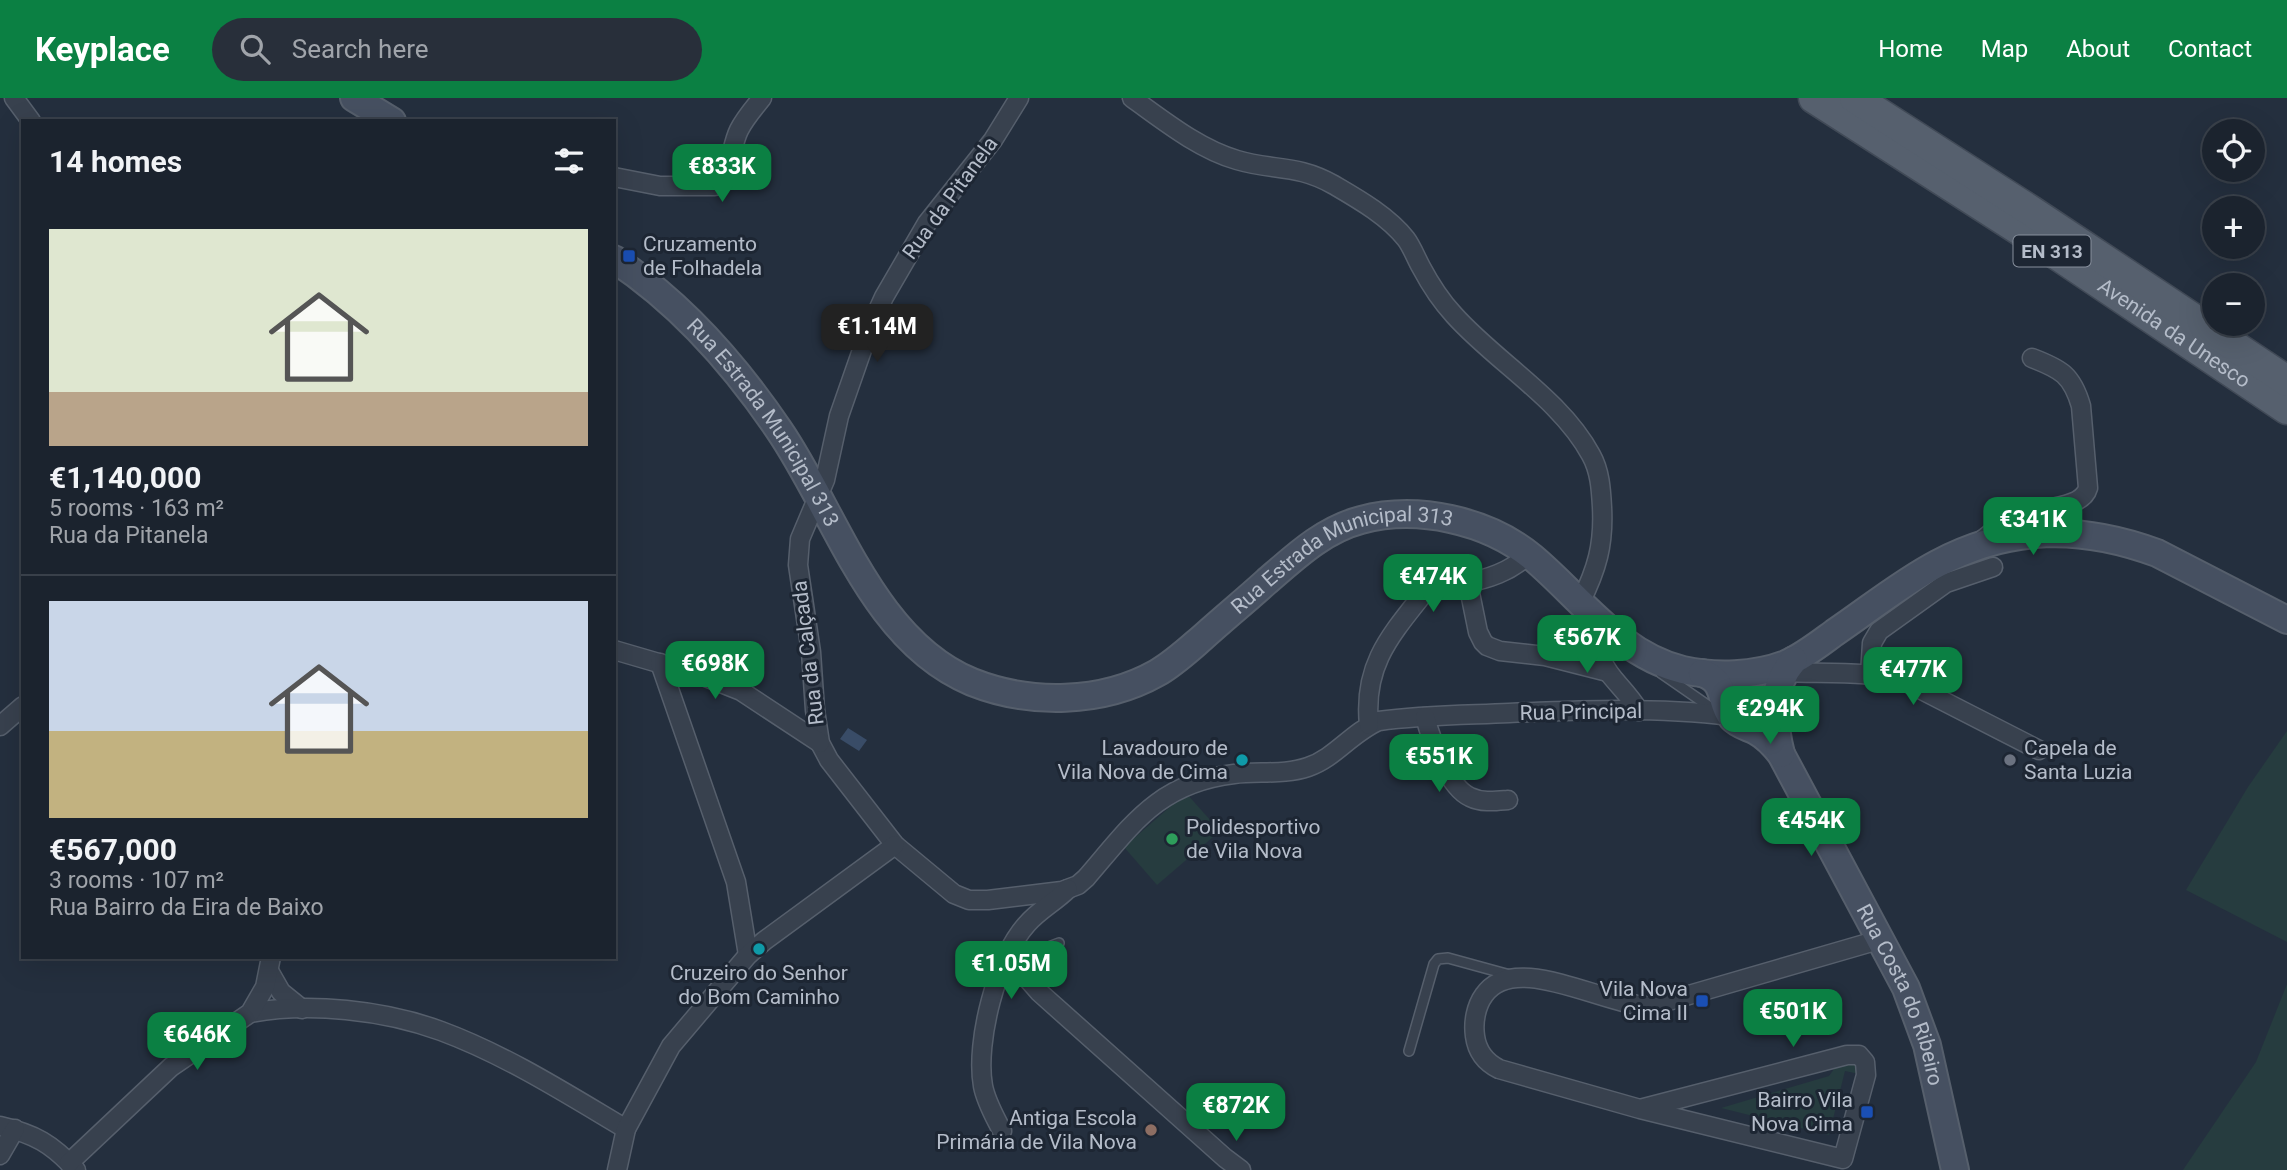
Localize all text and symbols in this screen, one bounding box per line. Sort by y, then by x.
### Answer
search box [212,18,702,81]
text: Keyplace [35,30,170,69]
icon: search [236,30,274,68]
text: Search here [292,34,429,64]
text: Home [1878,35,1943,63]
text: Map [1981,35,2028,63]
text: About [2066,35,2130,63]
text: Contact [2168,35,2252,63]
map controls [2202,119,2265,336]
button: locate [2202,119,2265,182]
street label: Rua da Pitanela [898,132,1002,264]
icon: filters [550,142,588,180]
text: 14 homes [49,144,182,179]
pin: €833K [673,144,771,204]
text: €833K [688,153,756,180]
button: + [2202,196,2265,259]
place label: Cruzamento de Folhadela [643,232,762,280]
road number: EN 313 [2014,236,2090,266]
marker: Cruzamento de Folhadela [621,248,637,264]
street label: Avenida da Unesco [2093,273,2255,393]
button: − [2202,273,2265,336]
icon: home [256,274,382,400]
pin: €1.14M [820,304,934,364]
text: €1.14M [837,313,917,340]
street label: Rua Estrada Municipal 313 [682,314,844,531]
text: €1,140,000 [49,460,201,495]
text: 5 rooms · 163 m² [49,495,224,522]
pin: €341K [1984,498,2082,557]
street label: Rua Estrada Municipal 313 [1226,502,1455,619]
text: €341K [1999,506,2067,533]
text: Rua da Pitanela [49,522,208,549]
pin: €474K [1384,554,1482,614]
text: €474K [1399,563,1467,590]
street label: Rua da Calçada [787,579,829,727]
pin: €567K [1538,616,1636,675]
text: €567K [1553,624,1621,651]
pin: €698K [666,642,764,701]
icon: home [256,646,382,772]
pin: €477K [1864,648,1962,707]
text: €698K [681,650,749,677]
text: €477K [1879,656,1947,683]
pin: €294K [1721,686,1819,746]
text: €294K [1736,695,1804,722]
street label: Rua Principal [1519,699,1643,725]
pin: €551K [1390,734,1488,794]
place label: Lavadouro de Vila Nova de Cima [1058,736,1228,784]
place label: Capela de Santa Luzia [2024,736,2132,784]
text: €551K [1405,743,1473,770]
marker: Lavadouro de Vila Nova de Cima [1234,752,1250,768]
marker: Capela de Santa Luzia [2002,752,2018,768]
pin: €454K [1762,798,1860,858]
text: €454K [1777,807,1845,834]
place label: Polidesportivo de Vila Nova [1186,815,1321,863]
marker: Polidesportivo de Vila Nova [1164,831,1180,847]
text: €567,000 [49,832,177,867]
text: 3 rooms · 107 m² [49,867,224,894]
text: Rua Bairro da Eira de Baixo [49,894,324,921]
street label: Rua Costa do Ribeiro [1851,900,1948,1088]
marker: Cruzeiro do Senhor do Bom Caminho [751,941,767,957]
pin: €1.05M [954,942,1068,1001]
text: €1.05M [971,950,1051,977]
place label: Cruzeiro do Senhor do Bom Caminho [670,961,848,1009]
place label: Vila Nova Cima II [1600,977,1688,1025]
pin: €501K [1744,990,1842,1049]
marker: Vila Nova Cima II [1694,993,1710,1009]
text: €501K [1759,998,1827,1025]
pin: €646K [148,1012,246,1072]
text: €646K [163,1021,231,1048]
pin: €872K [1187,1084,1285,1143]
place label: Bairro Vila Nova Cima [1751,1088,1853,1136]
text: €872K [1202,1092,1270,1119]
marker: Bairro Vila Nova Cima [1859,1104,1875,1120]
place label: Antiga Escola Primária de Vila Nova [936,1106,1137,1154]
marker: Antiga Escola Primária de Vila Nova [1143,1122,1159,1138]

